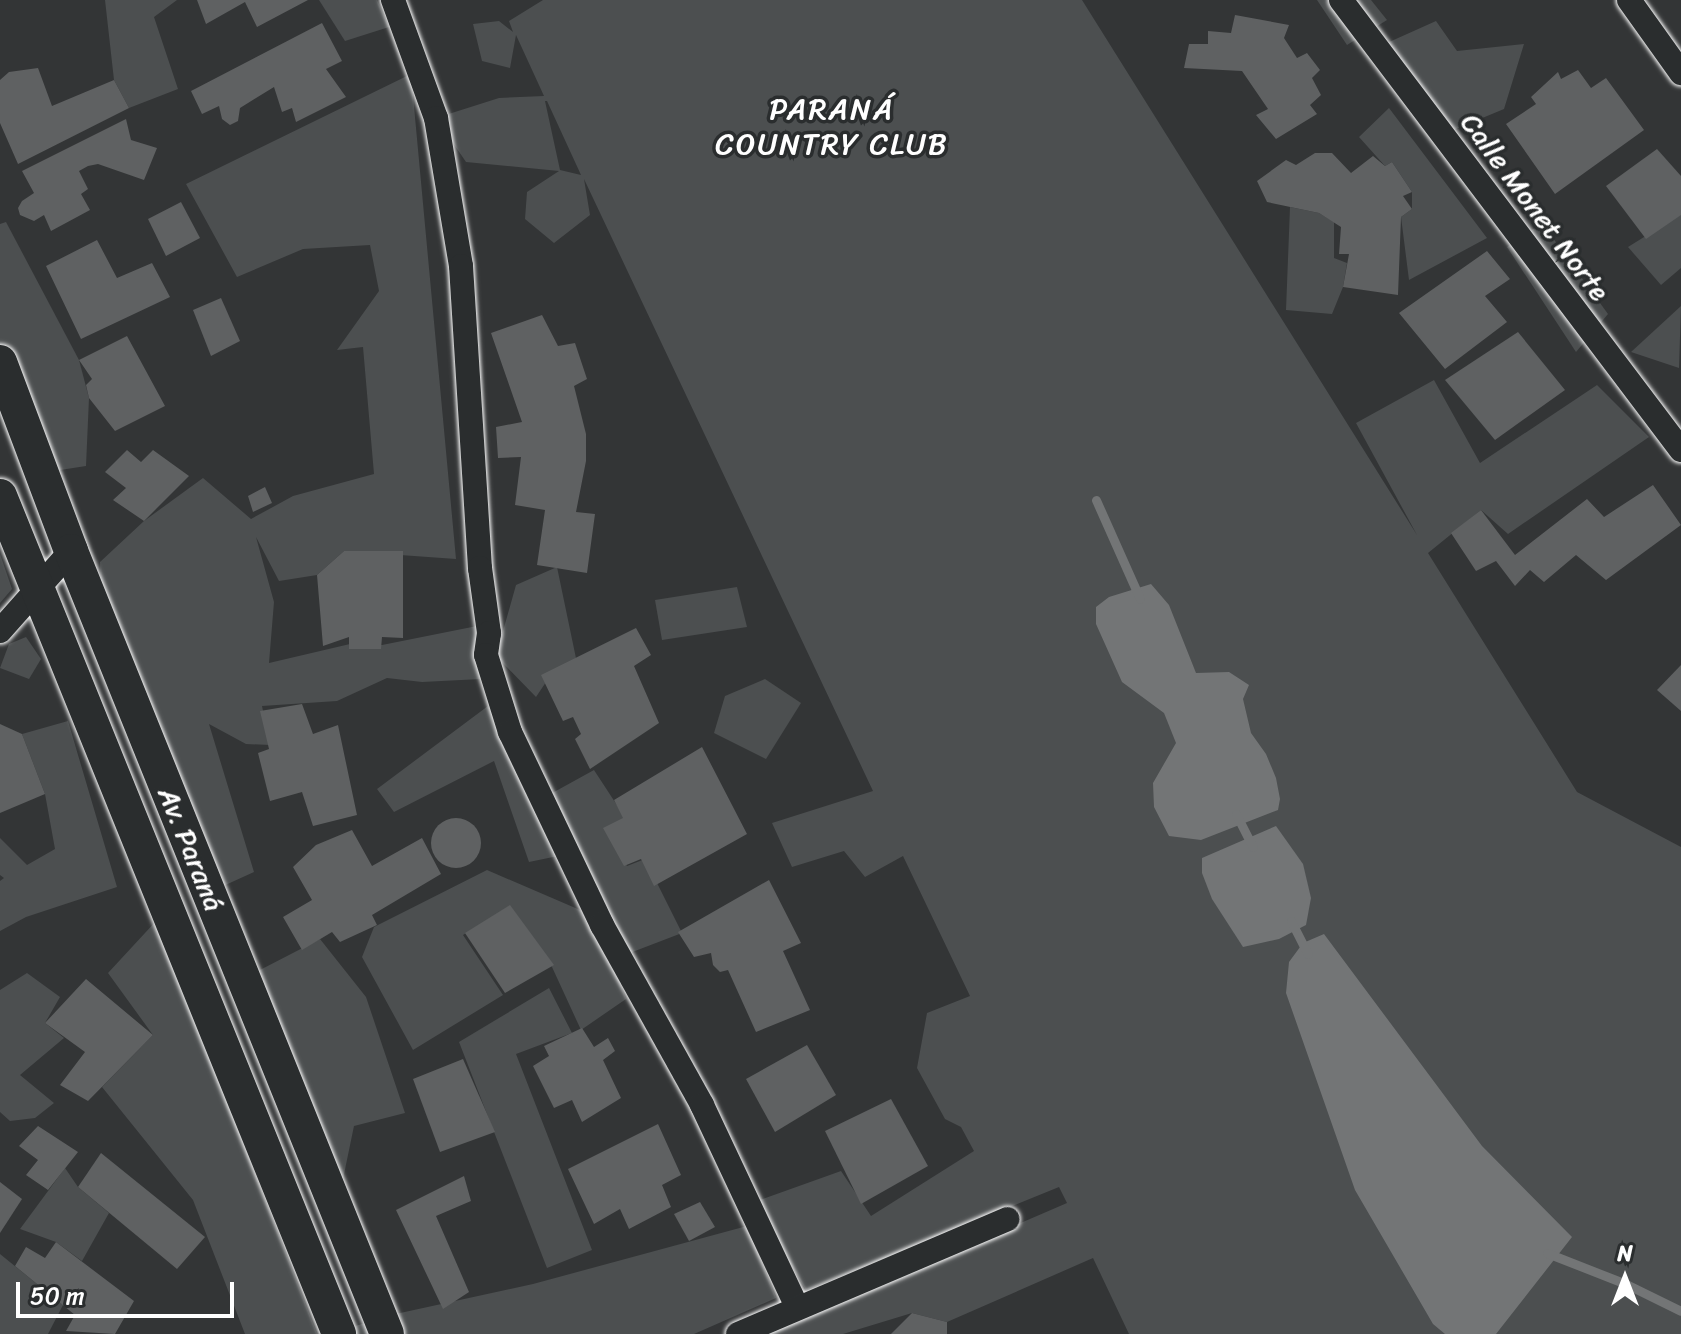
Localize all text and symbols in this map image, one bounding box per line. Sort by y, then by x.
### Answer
district label: PARANÁ COUNTRY CLUB [716,91,948,162]
street label: Calle Monet Norte [1453,106,1617,308]
street label: Av. Paraná [151,782,231,916]
text: N [1617,1234,1633,1273]
north arrow [1585,1238,1665,1318]
scale bar [20,1266,238,1316]
text: 50 m [30,1275,85,1317]

